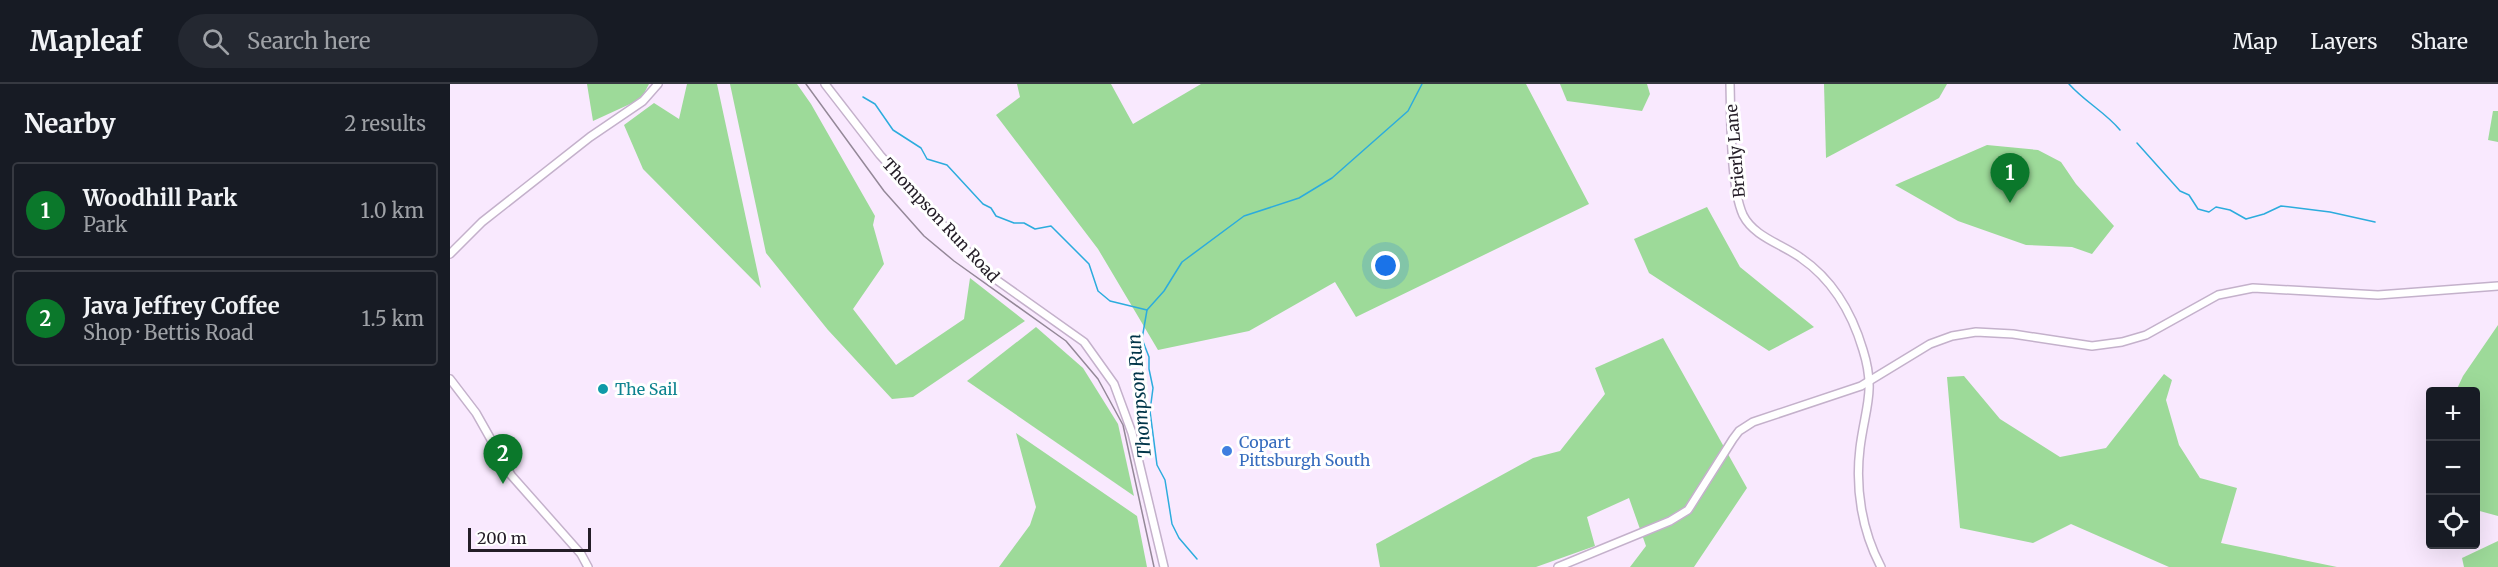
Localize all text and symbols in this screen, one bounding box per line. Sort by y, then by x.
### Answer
search box [178,14,598,68]
text: Mapleaf [30,23,142,59]
icon: search [199,25,232,58]
text: Search here [247,27,370,55]
text: Map [2233,28,2278,55]
text: Layers [2311,28,2378,55]
text: Share [2411,28,2468,55]
street label: Brierly Lane [1721,103,1749,199]
text: Nearby [24,107,116,140]
text: 2 results [344,111,426,136]
street label: Thompson Run Road [878,154,1004,286]
pin: 1 [1990,154,2030,203]
text: Woodhill Park [83,184,237,212]
text: 1 [41,198,50,223]
text: 1.0 km [360,198,424,223]
text: Park [83,212,127,237]
your location [1371,251,1400,280]
text: Java Jeffrey Coffee [83,292,280,320]
text: 2 [40,306,51,331]
text: 1.5 km [362,306,424,331]
text: Shop · Bettis Road [83,320,254,345]
water label: Thompson Run [1122,333,1156,459]
place label: The Sail [615,379,677,399]
marker: The Sail [596,382,610,396]
map controls [2426,387,2480,549]
button: + [2426,387,2480,441]
place label: Copart Pittsburgh South [1239,432,1371,470]
pin: 2 [484,434,522,484]
button: − [2426,441,2480,495]
marker: Copart Pittsburgh South [1220,444,1234,458]
button: locate [2426,495,2480,549]
scale bar [468,525,591,552]
text: 200 m [477,528,527,548]

